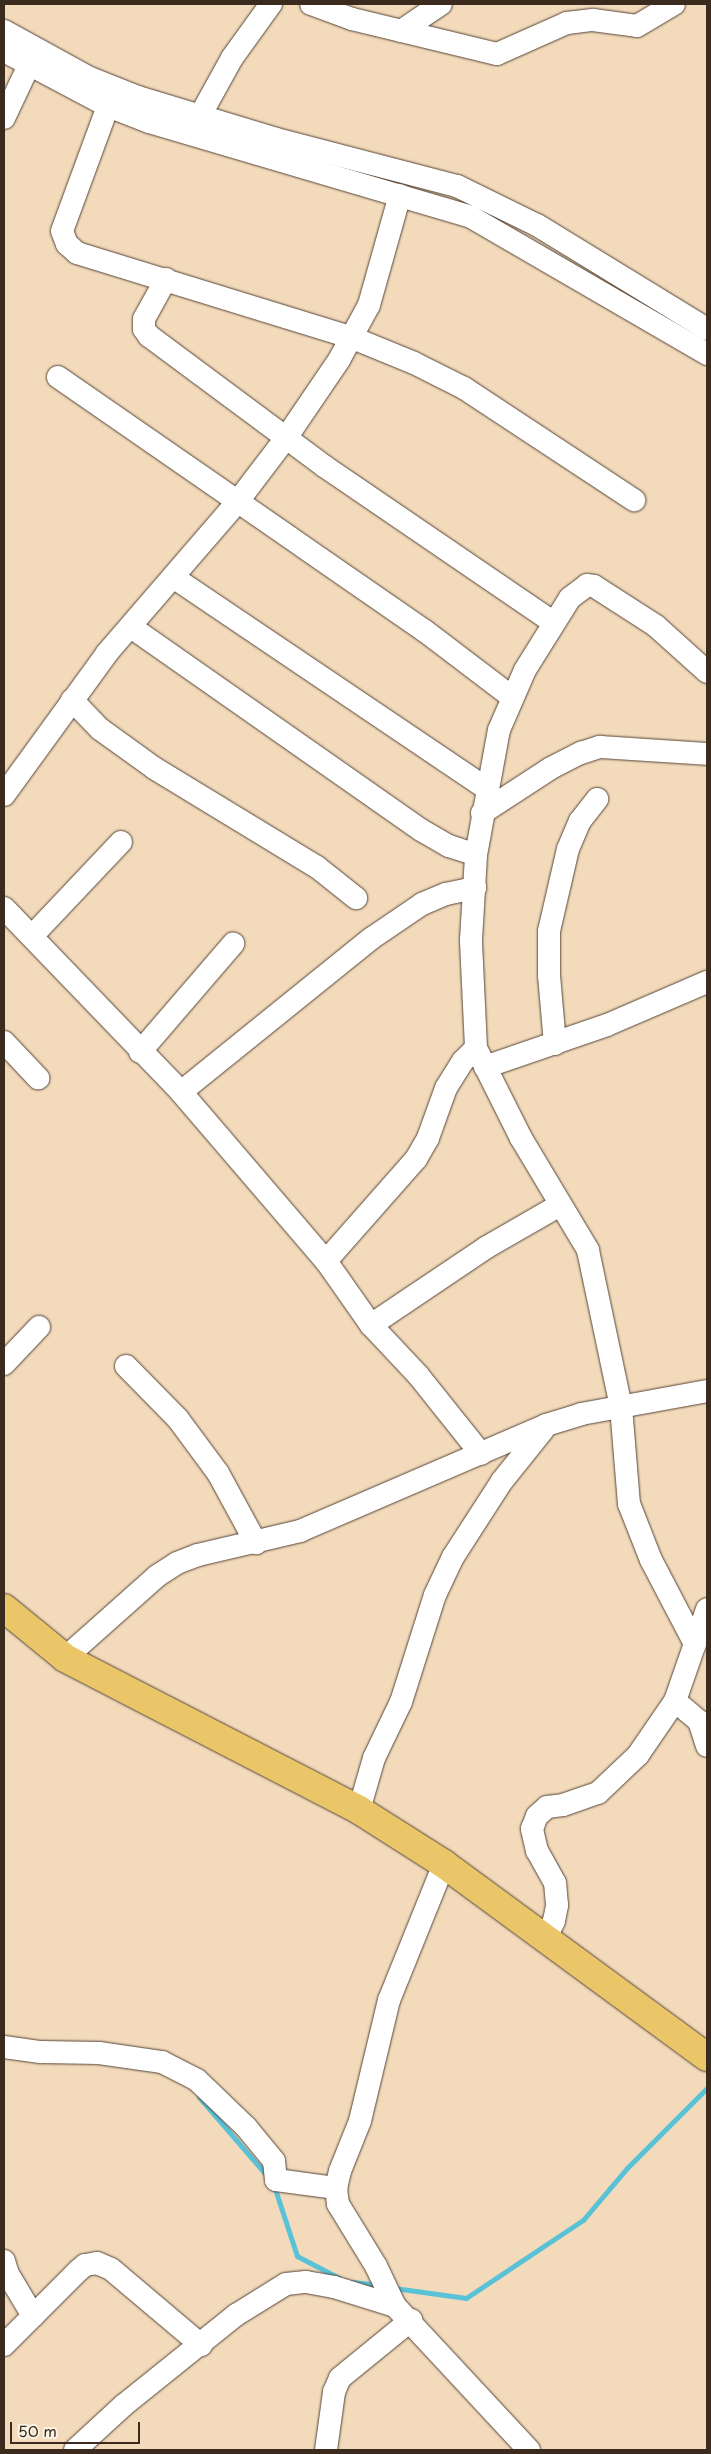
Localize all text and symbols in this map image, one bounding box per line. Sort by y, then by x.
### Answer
scale bar [12,2412,142,2444]
text: 50 m [18,2419,57,2442]

